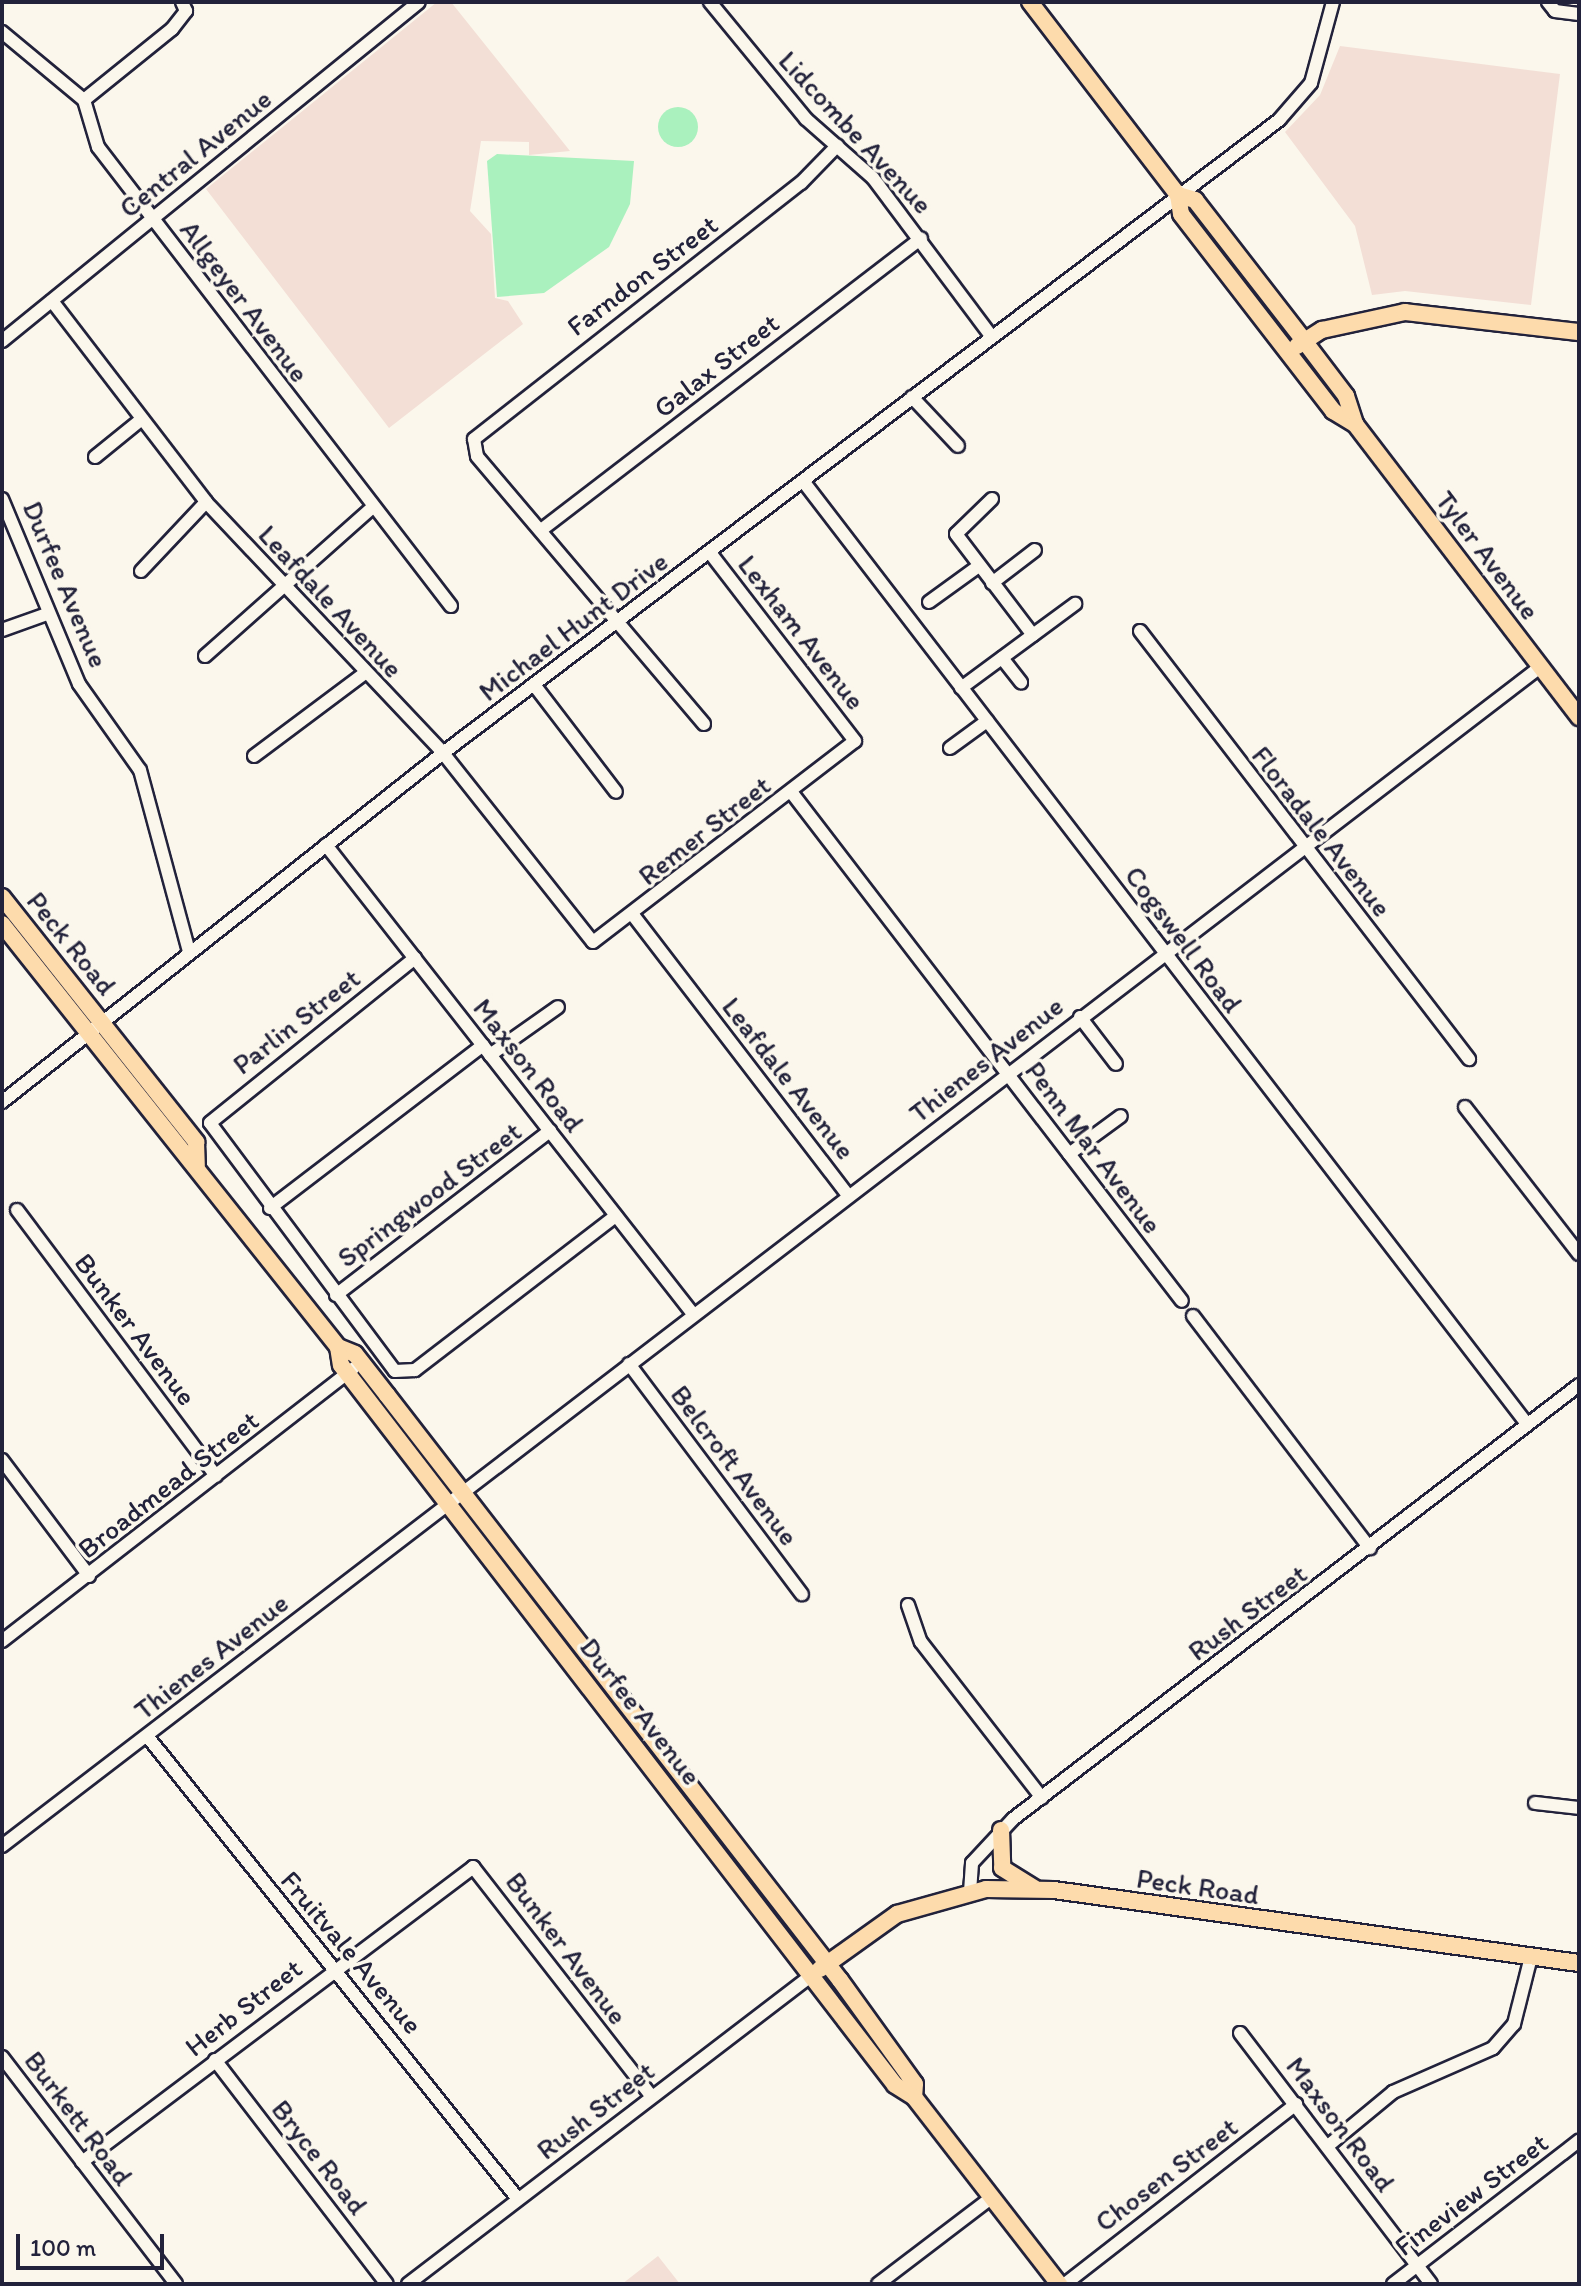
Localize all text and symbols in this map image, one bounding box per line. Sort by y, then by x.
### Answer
street label: Lidcombe Avenue [772,44,940,220]
street label: Central Avenue [113,82,277,224]
street label: Farndon Street [560,208,724,342]
street label: Allgeyer Avenue [174,214,316,388]
street label: Galax Street [647,306,785,424]
street label: Tyler Avenue [1429,484,1547,626]
street label: Durfee Avenue [16,496,116,672]
street label: Leafdale Avenue [252,518,410,684]
street label: Michael Hunt Drive [472,544,674,708]
street label: Lexham Avenue [731,548,873,716]
street label: Floradale Avenue [1245,740,1399,922]
street label: Remer Street [631,768,777,892]
street label: Cogswell Road [1118,859,1250,1019]
street label: Peck Road [20,885,124,1001]
street label: Parlin Street [226,961,366,1081]
street label: Thienes Avenue [902,988,1070,1130]
street label: Leafdale Avenue [715,990,863,1166]
street label: Maxson Road [467,992,591,1138]
street label: Penn Mar Avenue [1018,1054,1170,1240]
street label: Springwood Street [330,1114,528,1274]
street label: Bunker Avenue [68,1246,204,1412]
street label: Belcroft Avenue [664,1378,806,1552]
street label: Broadmead Street [71,1403,265,1565]
street label: Rush Street [1181,1557,1313,1667]
street label: Thienes Avenue [127,1585,295,1727]
street label: Durfee Avenue [573,1631,709,1791]
street label: Peck Road [1135,1861,1261,1911]
street label: Fruitvale Avenue [275,1864,429,2040]
street label: Bunker Avenue [499,1865,635,2031]
street label: Herb Street [178,1951,308,2063]
street label: Burkett Road [18,2044,140,2192]
street label: Maxson Road [1280,2050,1402,2198]
street label: Rush Street [530,2054,660,2166]
street label: Bryce Road [265,2093,375,2221]
street label: Chosen Street [1088,2110,1244,2238]
street label: Fineview Street [1388,2125,1554,2263]
scale bar [20,2218,168,2268]
text: 100 m [30,2233,96,2262]

